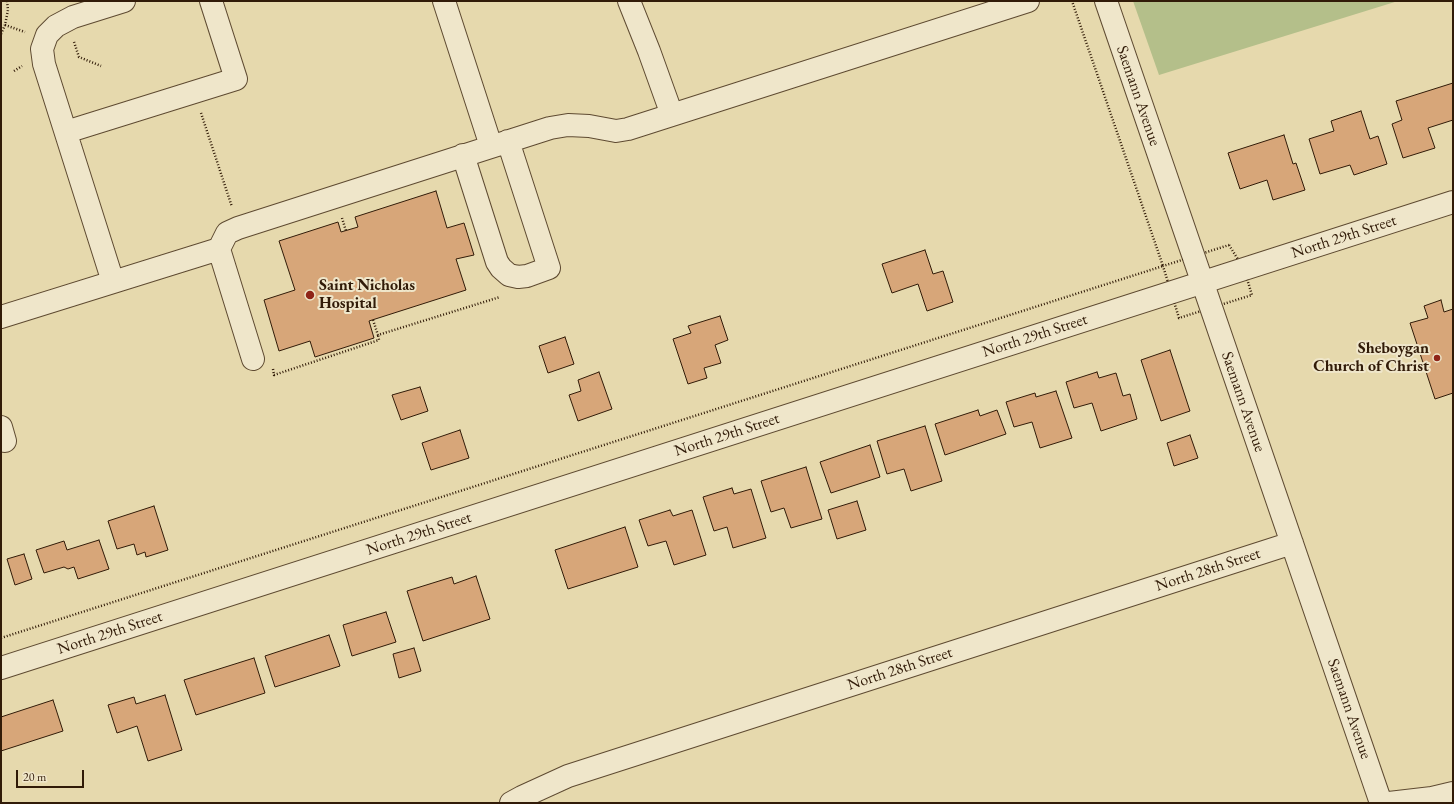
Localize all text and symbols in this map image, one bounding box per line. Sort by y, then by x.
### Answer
street label: Saemann Avenue [1112,43,1164,149]
street label: North 29th Street [1289,211,1399,263]
place label: Saint Nicholas Hospital [319,276,415,314]
marker: Saint Nicholas Hospital [304,289,316,301]
street label: North 29th Street [980,310,1090,362]
place label: Sheboygan Church of Christ [1313,339,1429,377]
street label: Saemann Avenue [1217,349,1269,455]
marker: Sheboygan Church of Christ [1432,353,1442,363]
street label: North 29th Street [672,409,782,461]
street label: North 29th Street [364,508,474,560]
street label: North 28th Street [1153,544,1263,596]
street label: North 29th Street [55,607,165,659]
street label: North 28th Street [845,643,955,695]
street label: Saemann Avenue [1323,656,1375,762]
scale bar [18,762,86,788]
text: 20 m [23,769,46,785]

